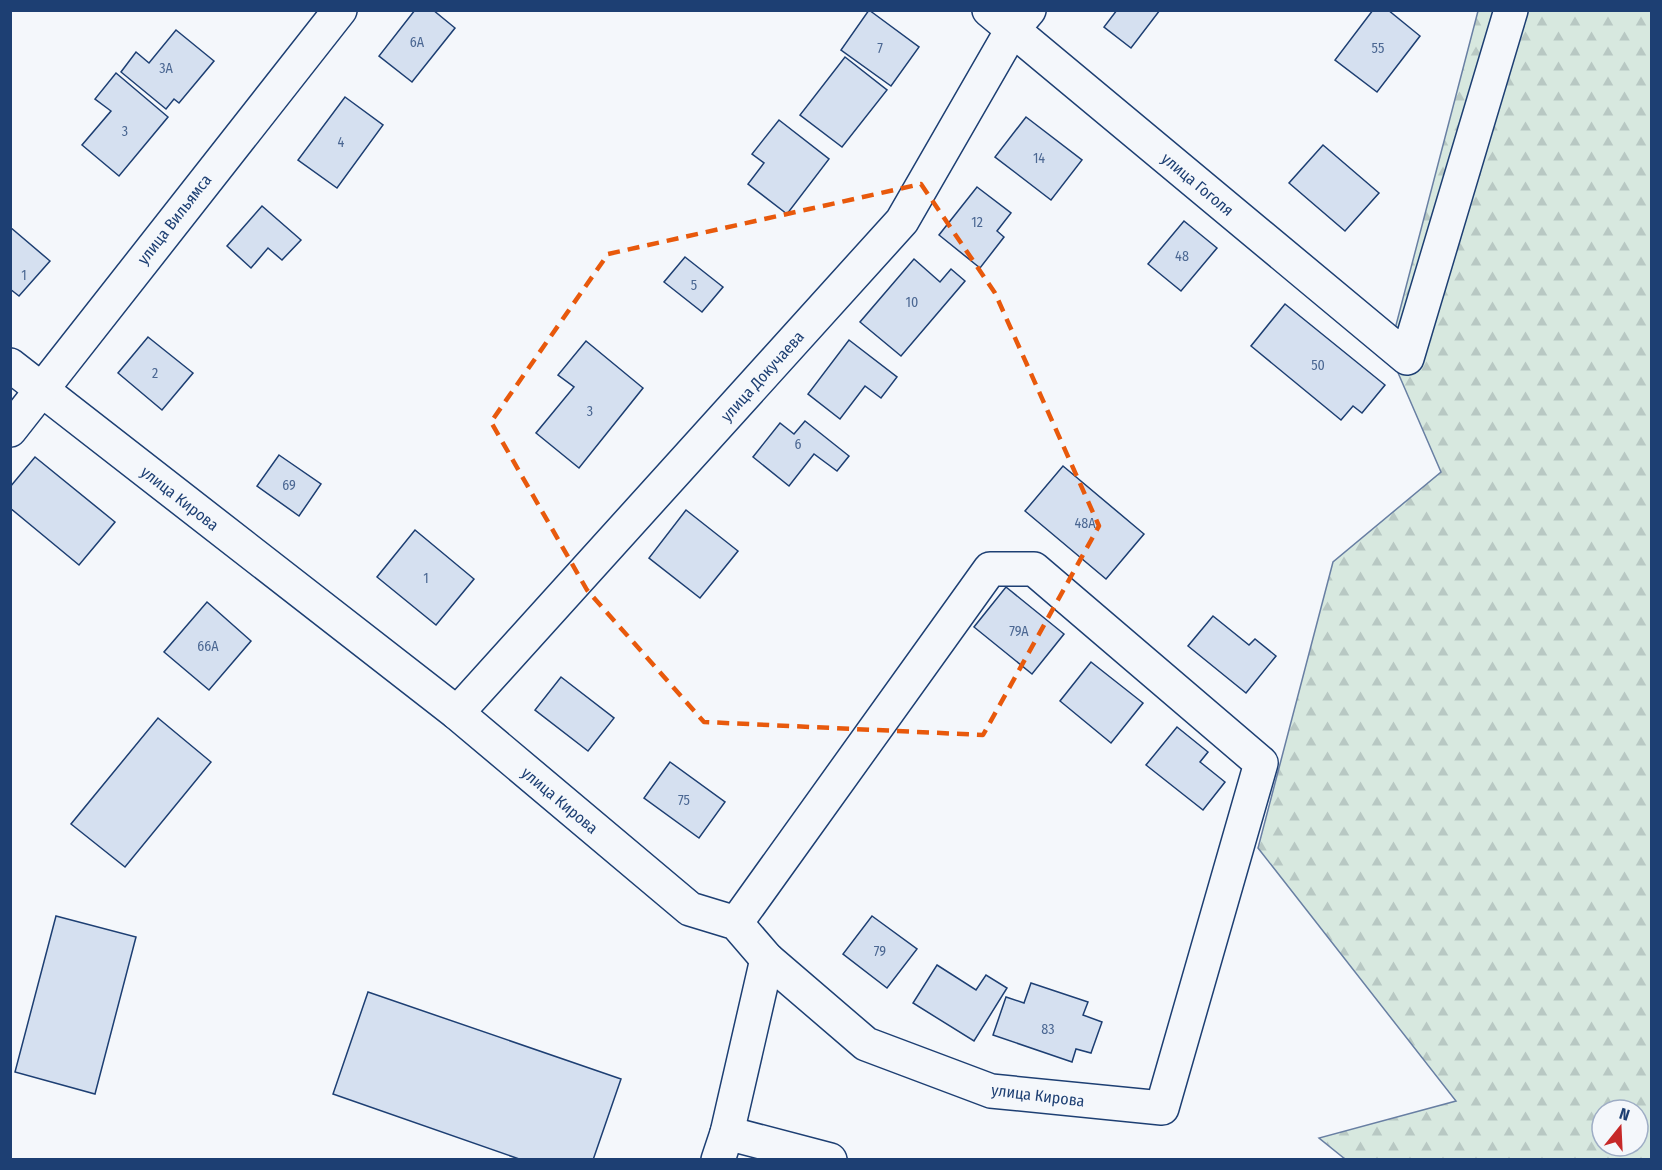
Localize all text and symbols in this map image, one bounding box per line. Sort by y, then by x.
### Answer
house number: 6А [410,34,425,51]
house number: 7 [877,40,883,57]
house number: 55 [1372,40,1384,57]
house number: 3А [159,60,173,77]
house number: 3 [122,123,128,140]
house number: 4 [338,134,345,151]
street label: улица Гоголя [1158,149,1238,220]
house number: 14 [1033,150,1045,167]
street label: улица Вильямса [133,170,216,268]
house number: 12 [971,214,983,231]
house number: 48 [1175,248,1189,265]
house number: 1 [21,267,27,284]
house number: 5 [691,277,697,294]
house number: 10 [906,294,918,311]
street label: улица Докучаева [717,327,808,425]
house number: 50 [1311,357,1325,374]
house number: 2 [152,365,158,382]
house number: 3 [587,403,593,420]
house number: 6 [795,436,802,453]
street label: улица Кирова [137,462,223,535]
house number: 69 [282,477,296,494]
house number: 48А [1074,515,1096,532]
house number: 1 [423,570,429,587]
house number: 79А [1009,623,1029,640]
house number: 66А [197,638,219,655]
street label: улица Кирова [518,763,602,838]
house number: 75 [678,792,690,809]
house number: 79 [874,943,886,960]
house number: 83 [1041,1021,1055,1038]
street label: улица Кирова [990,1080,1086,1111]
north arrow [1590,1098,1650,1158]
text: N [1617,1104,1632,1125]

